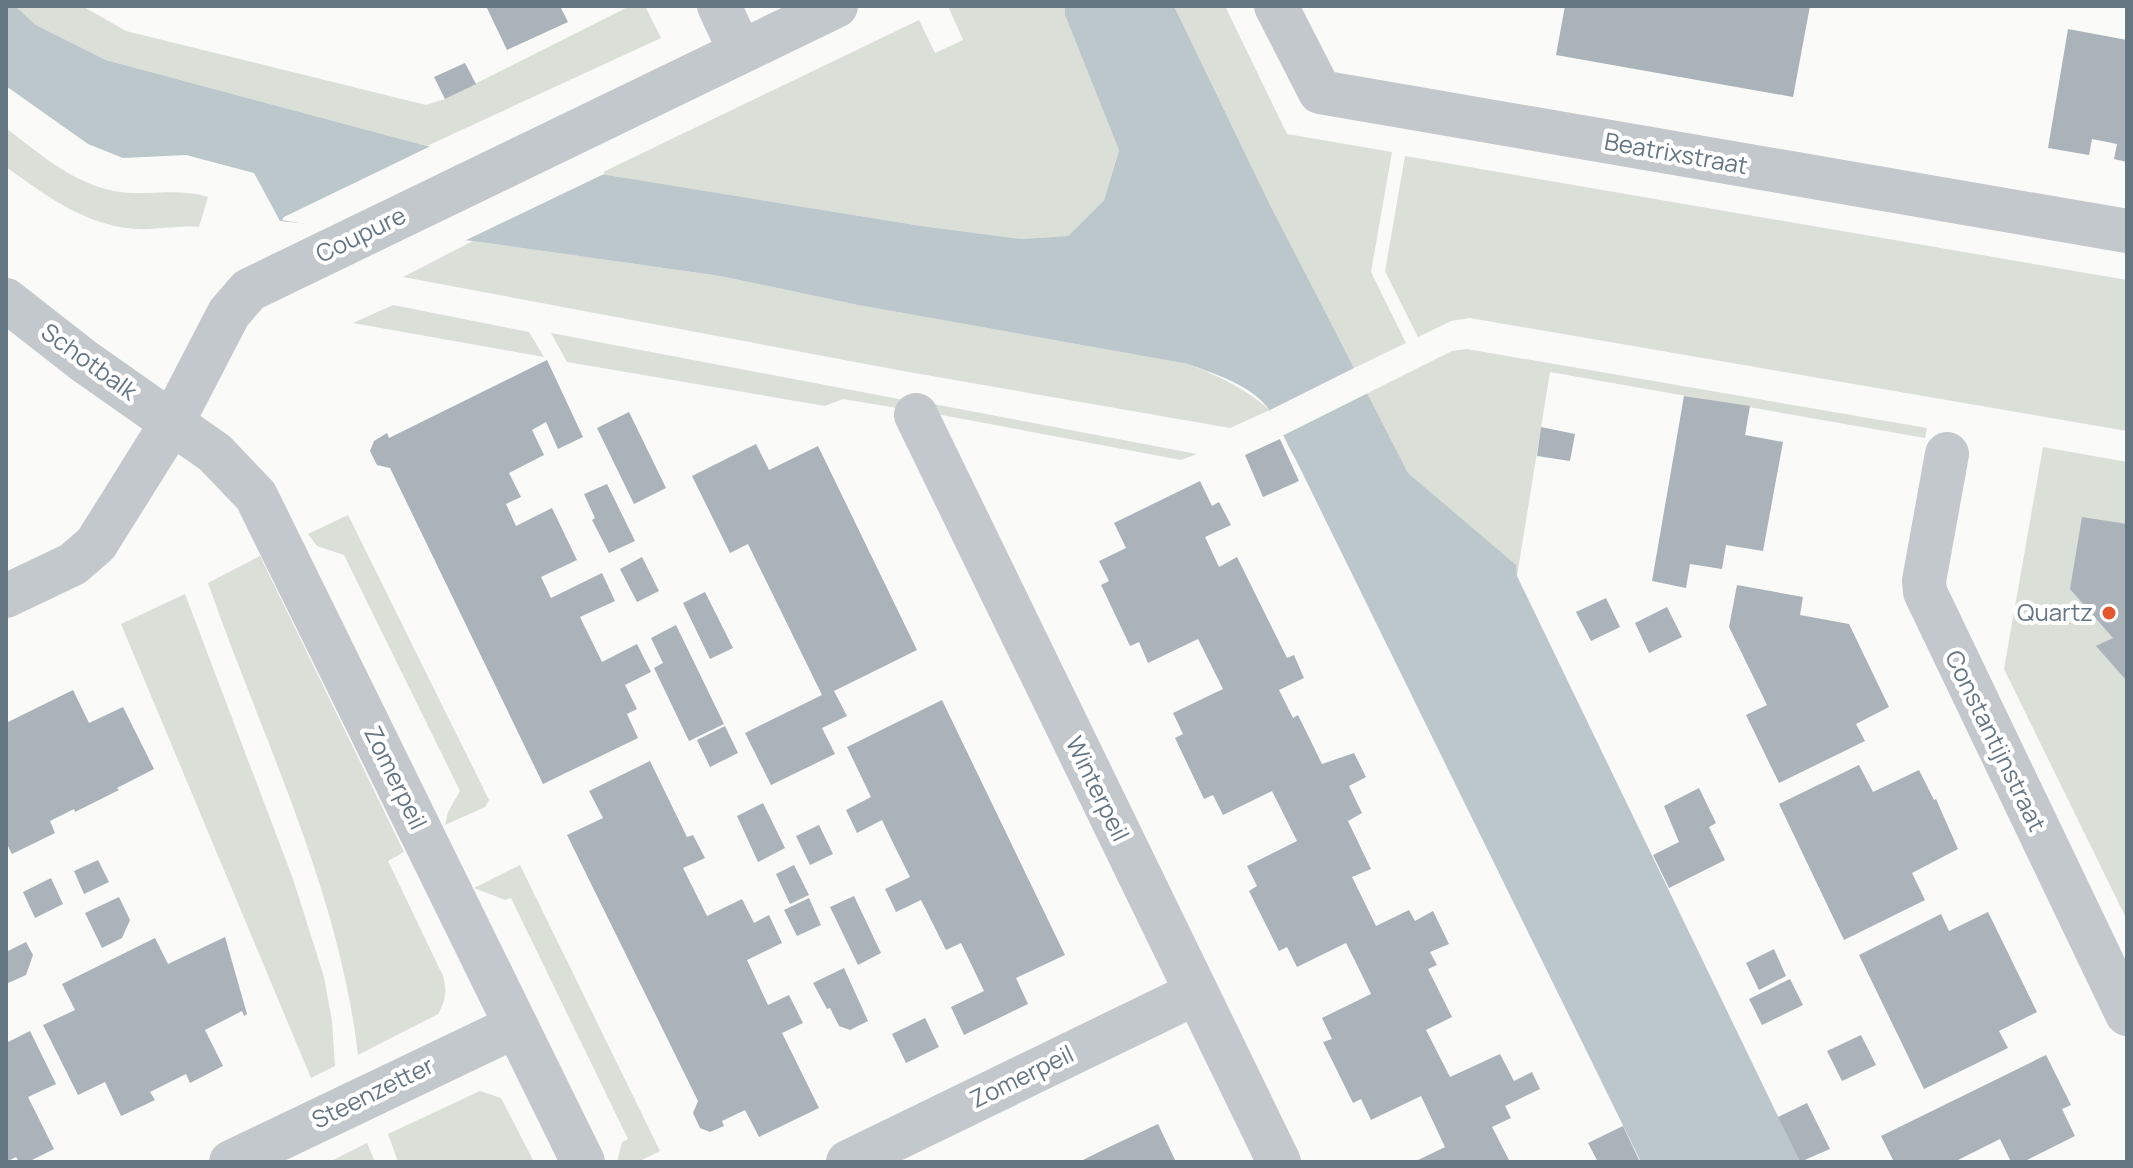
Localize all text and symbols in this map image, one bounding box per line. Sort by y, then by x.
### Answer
street label: Beatrixstraat [1602,124,1751,181]
street label: Coupure [310,198,411,270]
street label: Schotbalk [35,315,145,407]
place label: Quartz [2017,595,2093,628]
marker: Quartz [2100,604,2118,622]
street label: Constantijnstraat [1938,644,2054,836]
street label: Zomerpeil [357,720,436,835]
street label: Winterpeil [1059,730,1138,846]
street label: Zomerpeil [964,1036,1079,1115]
street label: Steenzetter [306,1048,439,1135]

